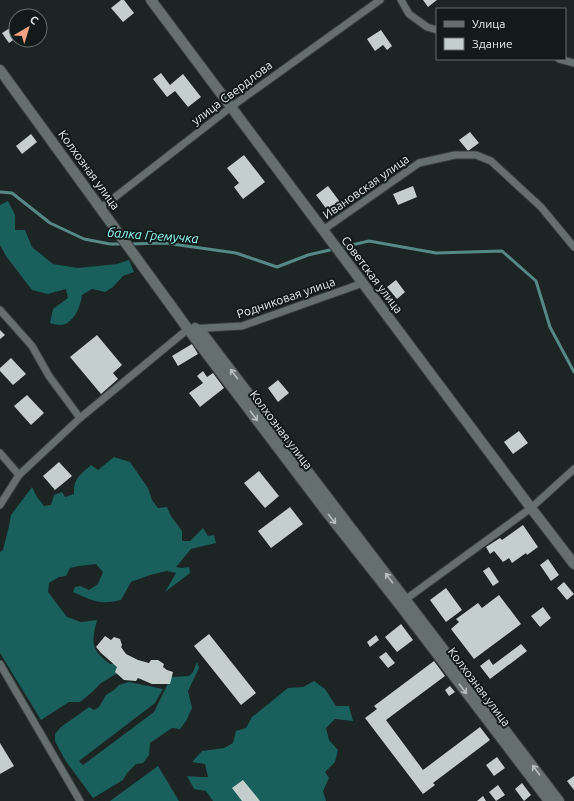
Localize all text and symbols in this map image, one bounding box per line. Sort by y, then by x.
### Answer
north arrow [8,8,48,48]
legend [436,8,566,60]
text: С [28,13,41,27]
text: Улица [472,17,505,30]
text: Здание [472,37,513,50]
street label: улица Свердлова [189,58,274,127]
street label: Колхозная улица [56,127,123,212]
street label: Ивановская улица [320,152,411,221]
water label: балка Гремучка [107,225,199,245]
street label: Советская улица [339,234,406,316]
street label: Родниковая улица [235,275,337,320]
one-way arrow [230,369,238,380]
street label: Колхозная улица [248,388,315,472]
one-way arrow [250,410,258,421]
one-way arrow [328,514,337,525]
one-way arrow [385,572,393,583]
street label: Колхозная улица [446,645,513,729]
one-way arrow [459,683,468,694]
one-way arrow [532,765,540,776]

